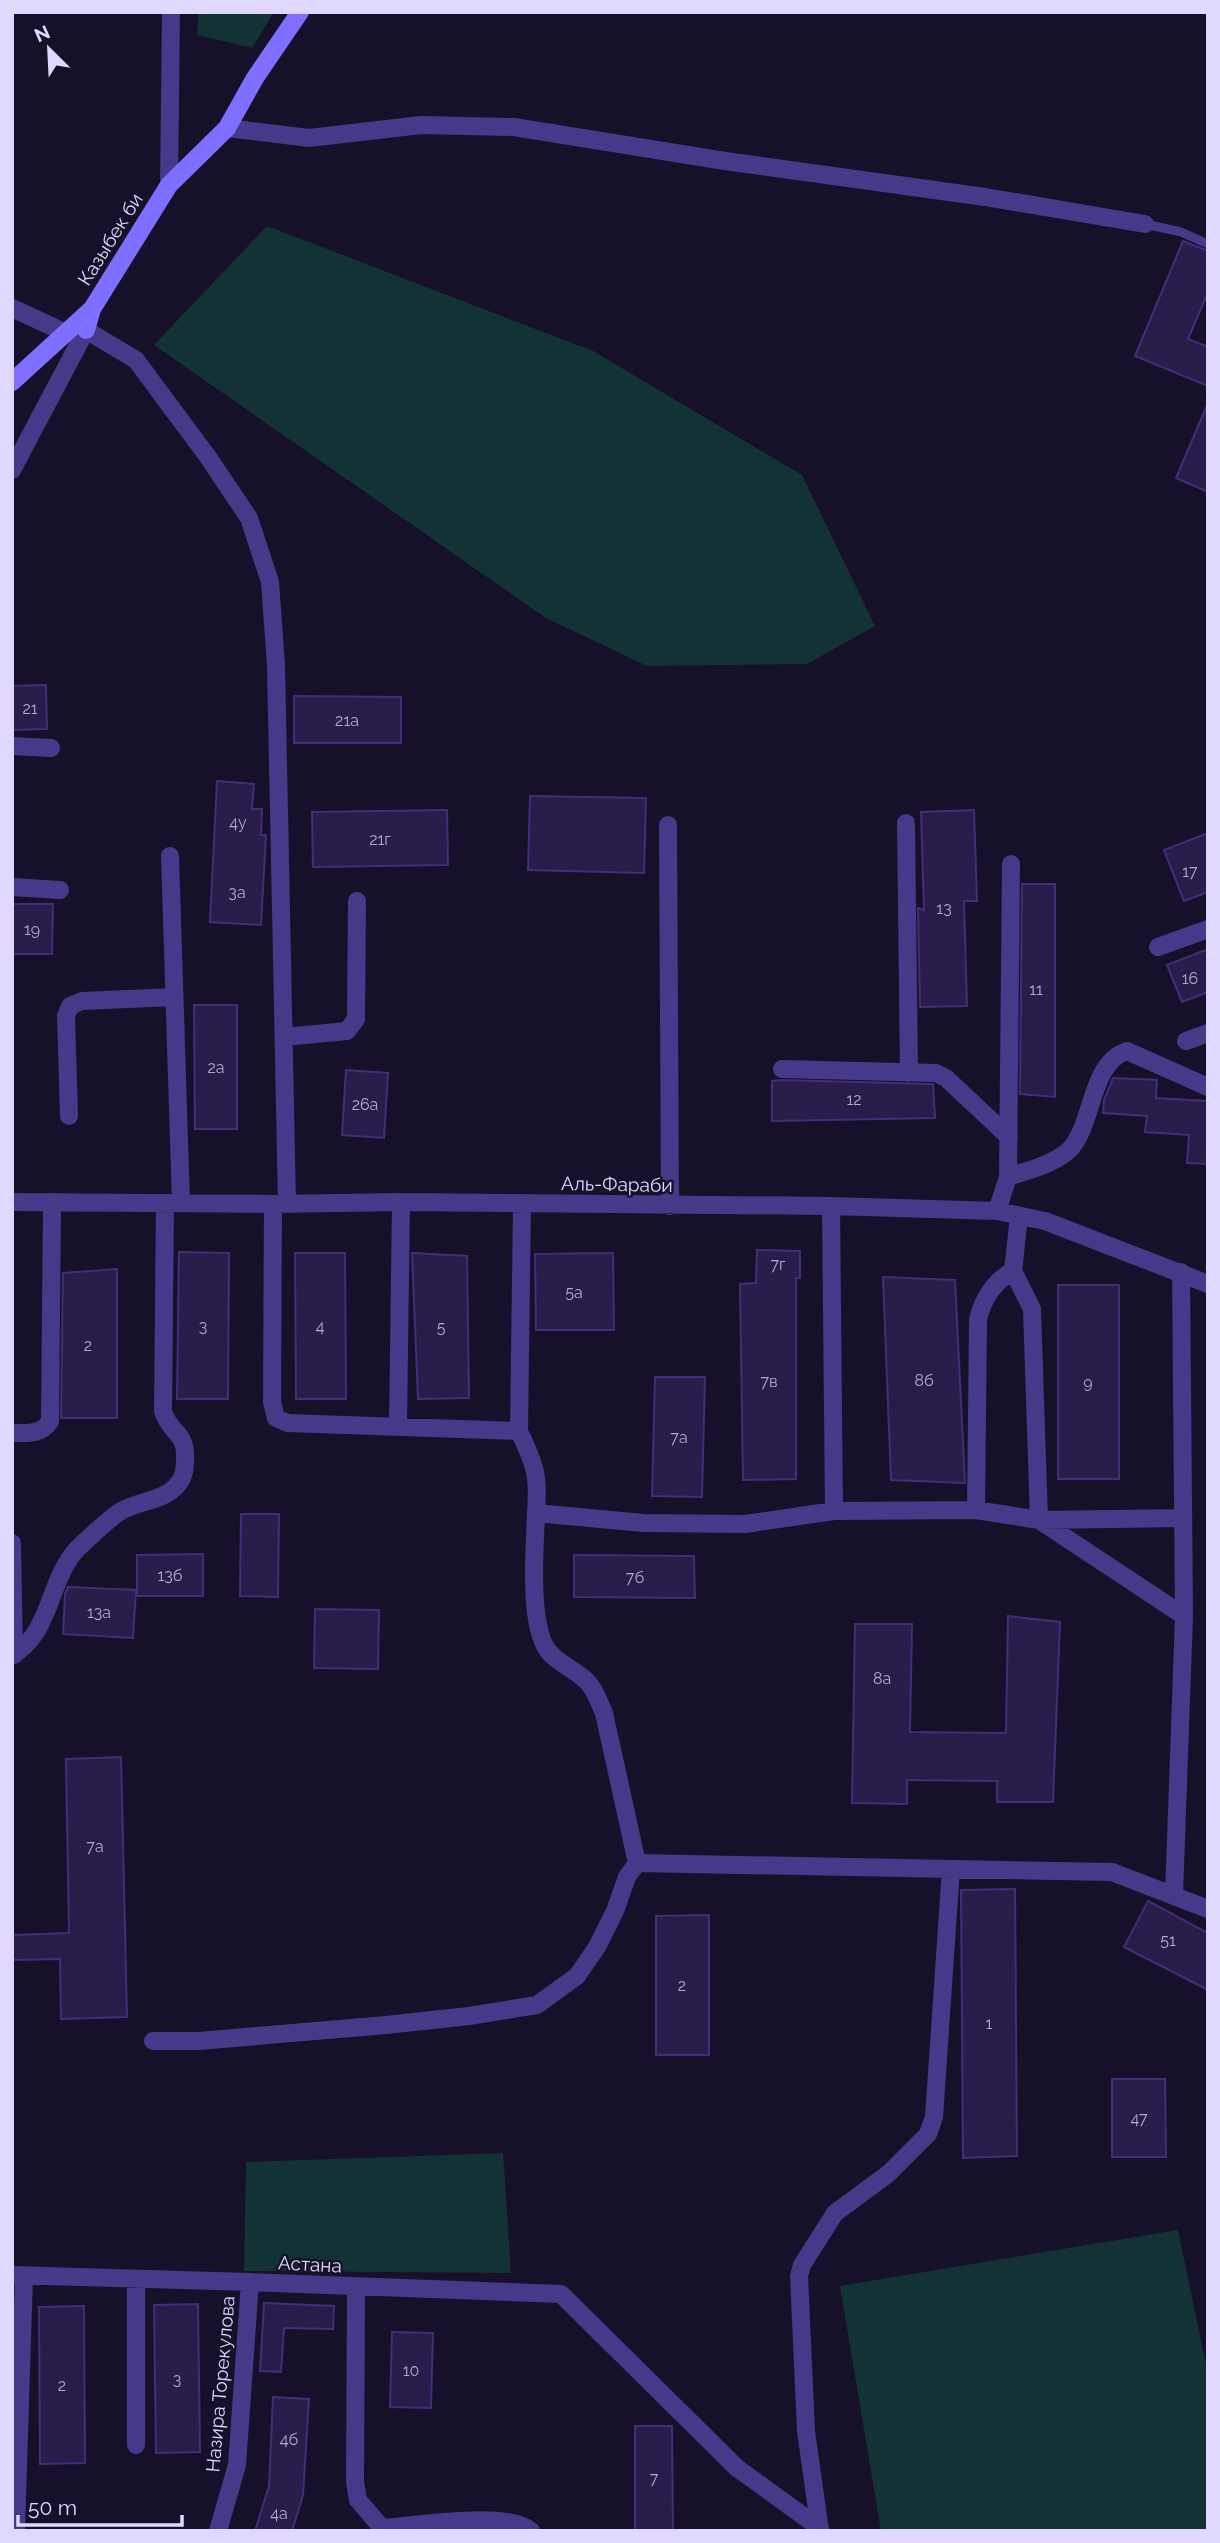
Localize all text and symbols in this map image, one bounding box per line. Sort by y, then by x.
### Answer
north arrow [14,14,84,84]
text: N [31,20,53,46]
street label: Казыбек би [73,189,147,289]
house number: 21 [22,699,38,718]
house number: 21а [335,711,359,730]
house number: 4у [229,813,247,832]
house number: 21г [369,830,391,849]
house number: 17 [1182,862,1198,881]
house number: 3а [228,883,246,902]
house number: 13 [936,899,952,918]
house number: 19 [24,920,40,939]
house number: 16 [1182,969,1198,988]
house number: 11 [1029,980,1043,999]
house number: 2а [207,1058,225,1077]
house number: 12 [846,1090,862,1109]
house number: 26а [352,1095,378,1114]
street label: Аль-Фараби [561,1172,673,1196]
house number: 7г [770,1255,786,1274]
house number: 5а [565,1283,583,1302]
house number: 3 [199,1317,207,1336]
house number: 4 [316,1317,325,1336]
house number: 5 [437,1318,446,1337]
house number: 2 [84,1336,92,1355]
house number: 8б [914,1371,934,1390]
house number: 7в [760,1372,778,1391]
house number: 9 [1083,1373,1093,1392]
house number: 7а [670,1428,688,1447]
house number: 13б [157,1566,183,1585]
house number: 7б [626,1568,644,1587]
house number: 13а [87,1603,111,1622]
house number: 8а [873,1669,891,1688]
house number: 7а [86,1837,104,1856]
house number: 51 [1160,1931,1176,1950]
house number: 2 [678,1976,686,1995]
house number: 1 [986,2014,993,2033]
house number: 47 [1130,2109,1148,2128]
street label: Астана [278,2251,342,2277]
street label: Назира Торекулова [201,2295,239,2473]
house number: 10 [403,2361,419,2380]
house number: 3 [173,2370,181,2389]
house number: 2 [58,2376,66,2395]
house number: 4б [280,2430,299,2449]
house number: 7 [650,2469,659,2488]
scale bar [18,2484,182,2528]
text: 50 m [28,2495,77,2520]
house number: 4а [270,2504,288,2523]

